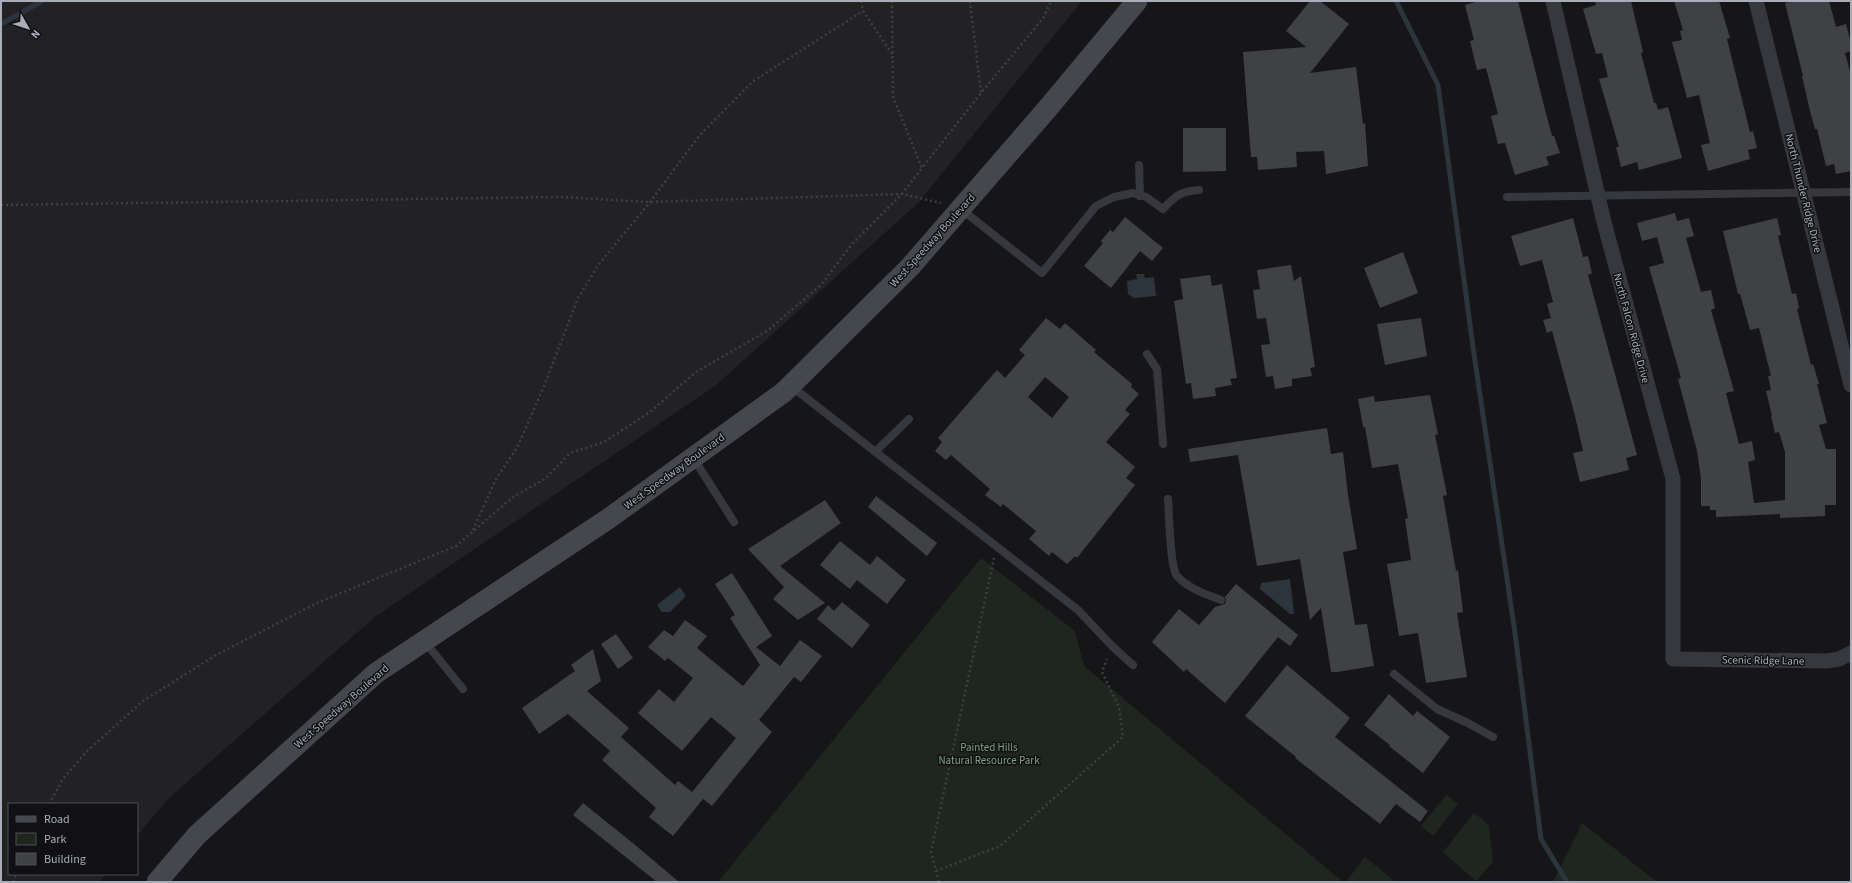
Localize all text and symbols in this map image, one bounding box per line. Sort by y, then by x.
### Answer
north arrow [8,8,48,48]
text: N [27,26,44,42]
street label: North Thunder Ridge Drive [1781,132,1826,255]
street label: West Speedway Boulevard [886,190,978,290]
street label: North Falcon Ridge Drive [1610,272,1654,385]
street label: West Speedway Boulevard [621,430,728,513]
street label: Scenic Ridge Lane [1722,652,1805,669]
street label: West Speedway Boulevard [291,661,392,752]
park label: Painted Hills Natural Resource Park [938,740,1040,768]
legend [8,803,138,875]
text: Road [44,811,70,828]
text: Park [44,831,66,848]
text: Building [44,851,86,868]

